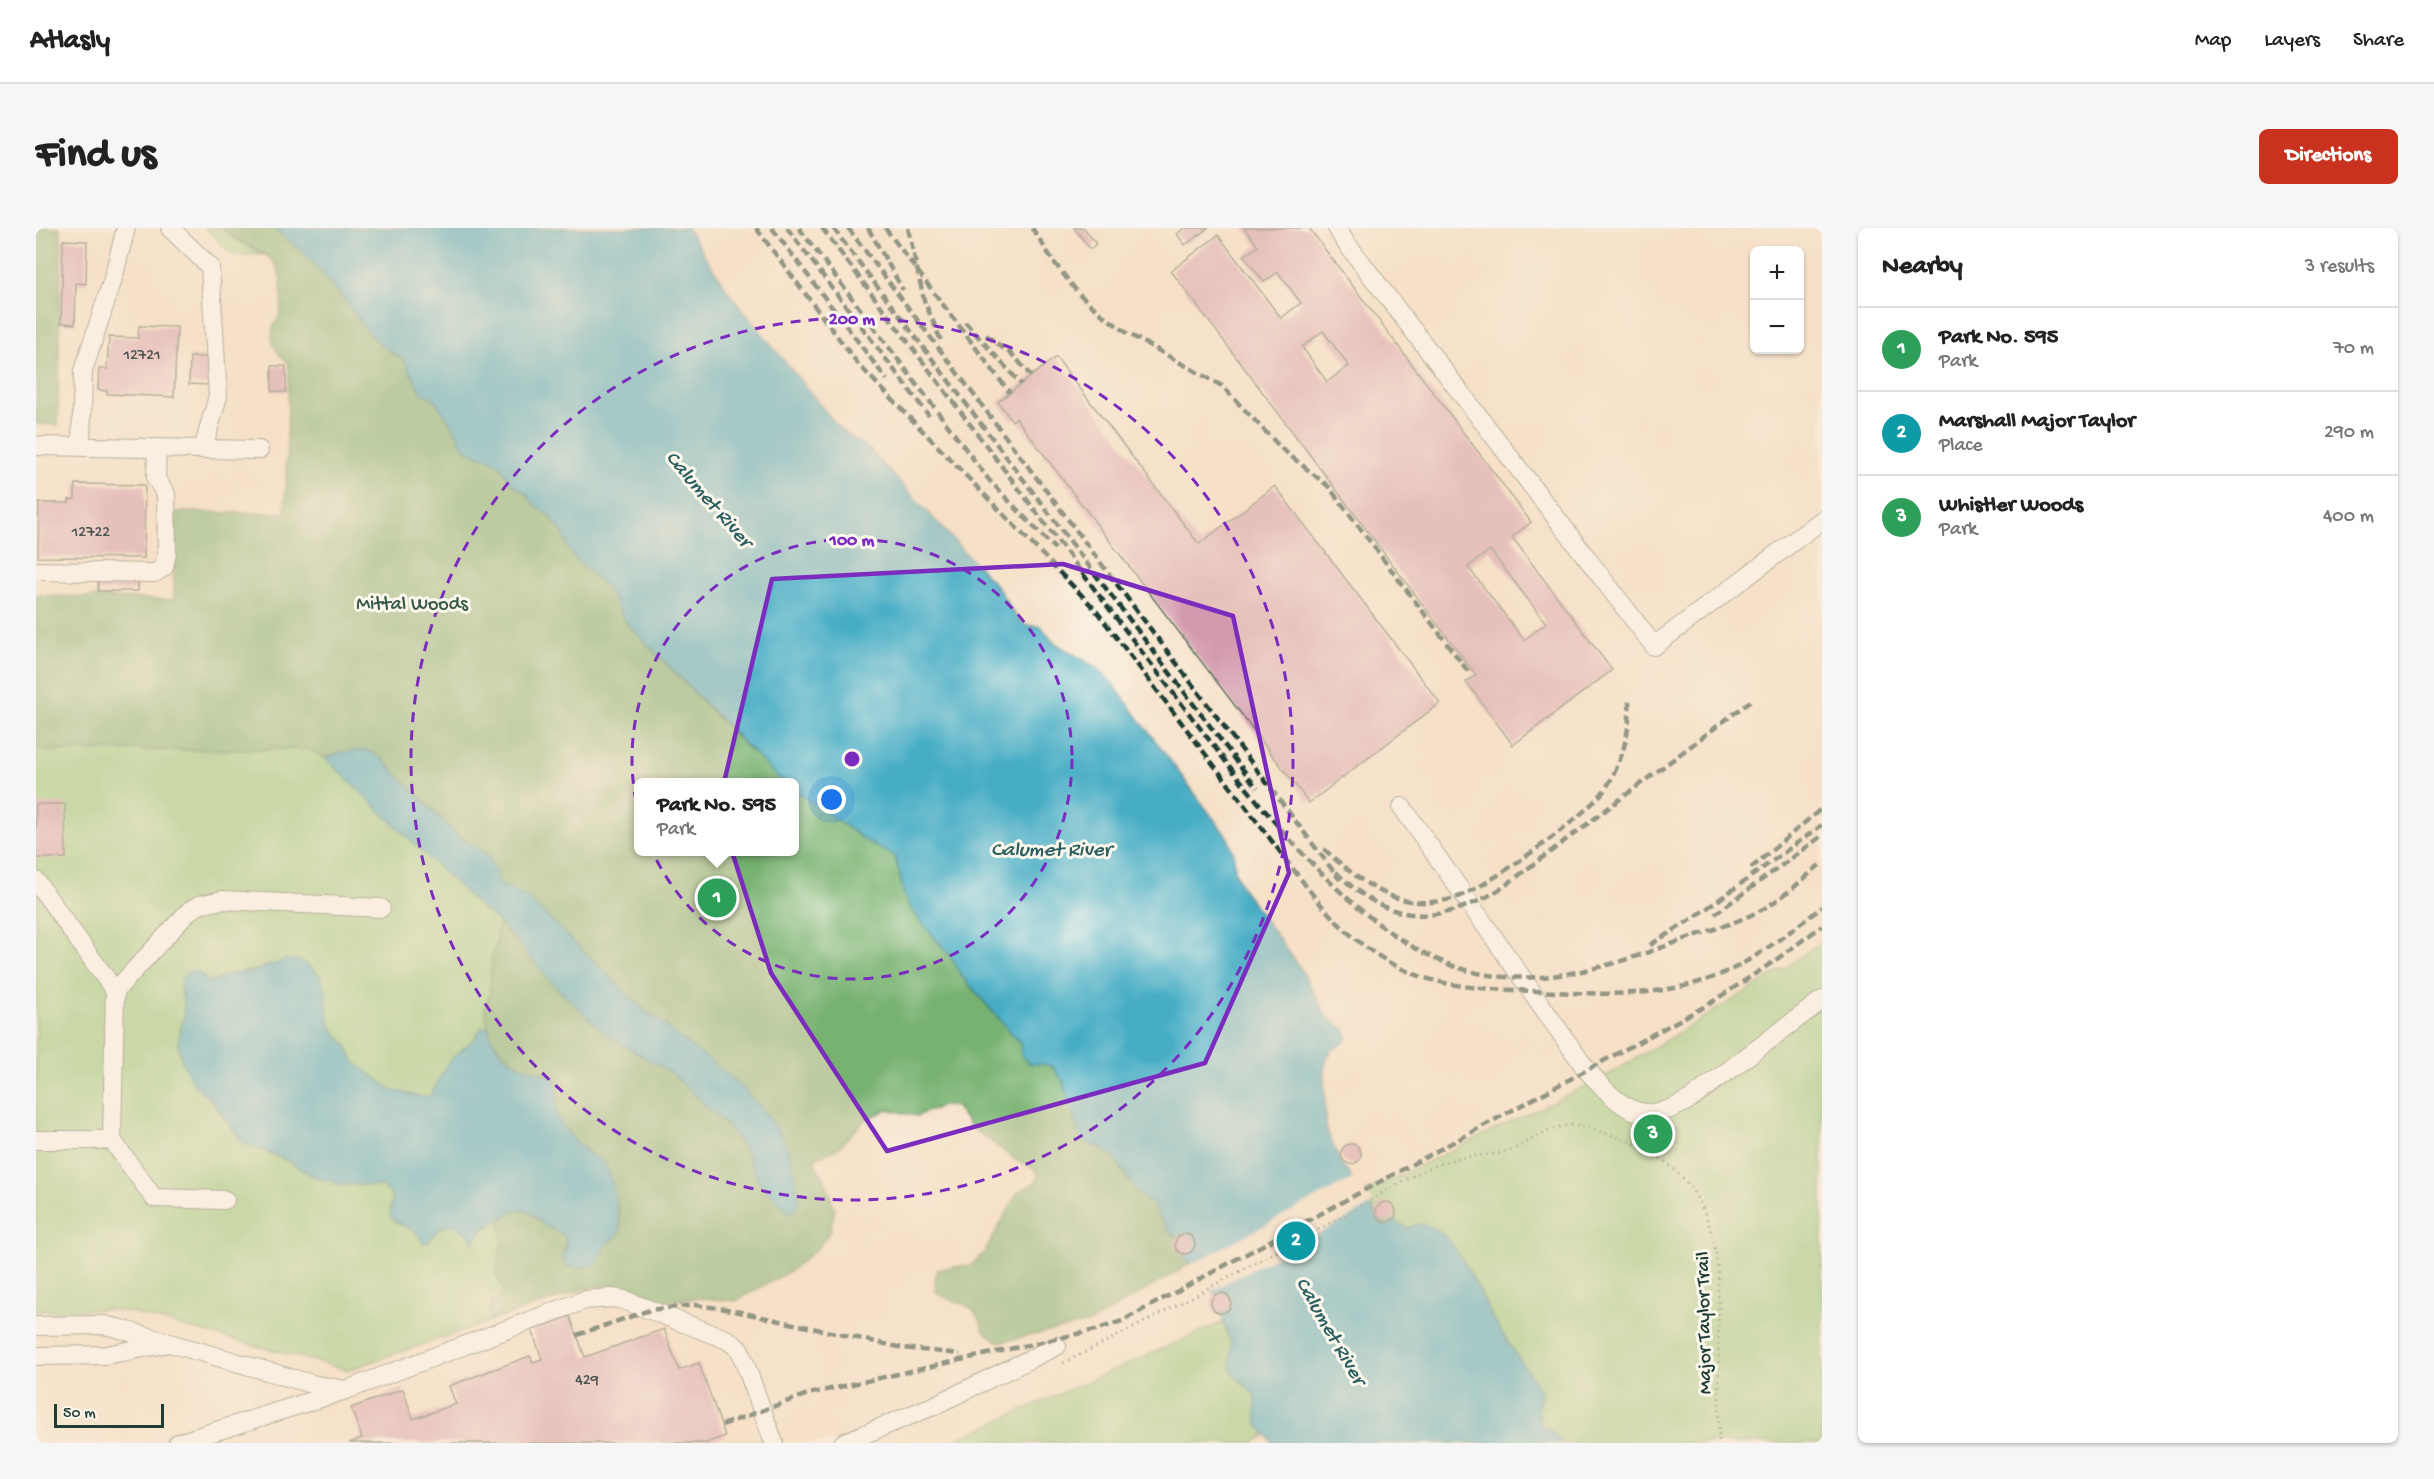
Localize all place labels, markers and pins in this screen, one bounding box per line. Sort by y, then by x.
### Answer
centre of rings [842,749,862,769]
pin: 1 [698,876,736,920]
pin: 3 [1634,1112,1672,1156]
pin: 2 [1276,1218,1316,1264]

